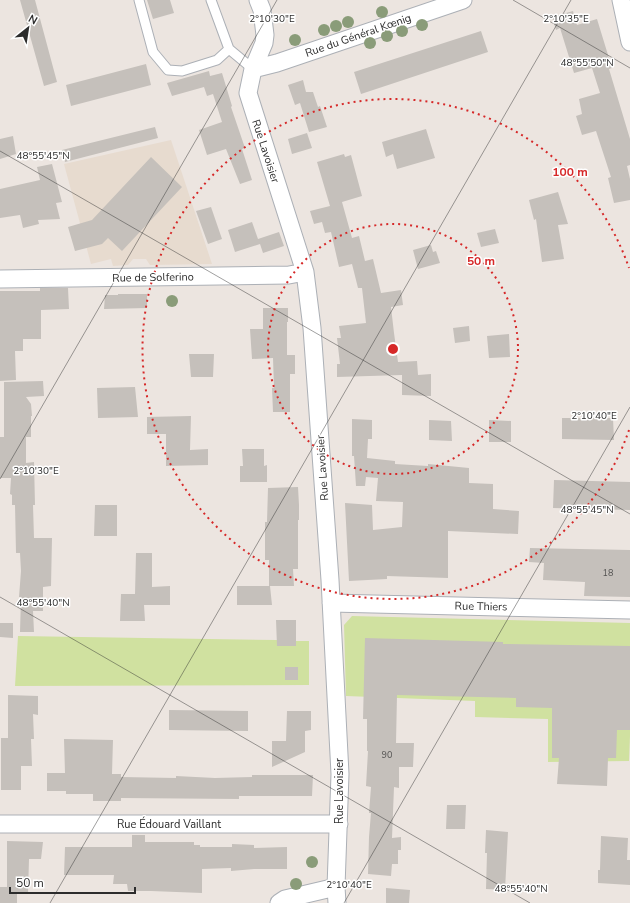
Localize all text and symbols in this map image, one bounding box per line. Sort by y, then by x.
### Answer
north arrow [8,8,48,48]
street label: Rue du Général Kœnig [303,10,413,61]
text: N [25,11,40,28]
text: 2°10'30"E [249,12,295,26]
text: 2°10'35"E [543,12,589,26]
text: 48°55'50"N [560,56,614,70]
street label: Rue Lavoisier [248,118,283,185]
text: 48°55'45"N [16,149,70,163]
text: 100 m [552,164,588,180]
text: 50 m [467,253,495,269]
street label: Rue de Solferino [112,269,194,286]
centre of rings [386,342,400,356]
text: 2°10'40"E [571,409,617,423]
street label: Rue Lavoisier [313,435,332,501]
text: 2°10'30"E [13,464,59,478]
text: 48°55'45"N [560,503,614,517]
house number: 18 [603,567,613,579]
text: 48°55'40"N [16,596,70,610]
street label: Rue Thiers [455,599,507,614]
house number: 90 [382,749,392,761]
street label: Rue Lavoisier [332,758,347,824]
street label: Rue Édouard Vaillant [117,816,221,832]
scale bar [10,869,135,895]
text: 50 m [16,875,44,891]
text: 2°10'40"E [326,878,372,892]
text: 48°55'40"N [494,882,548,896]

